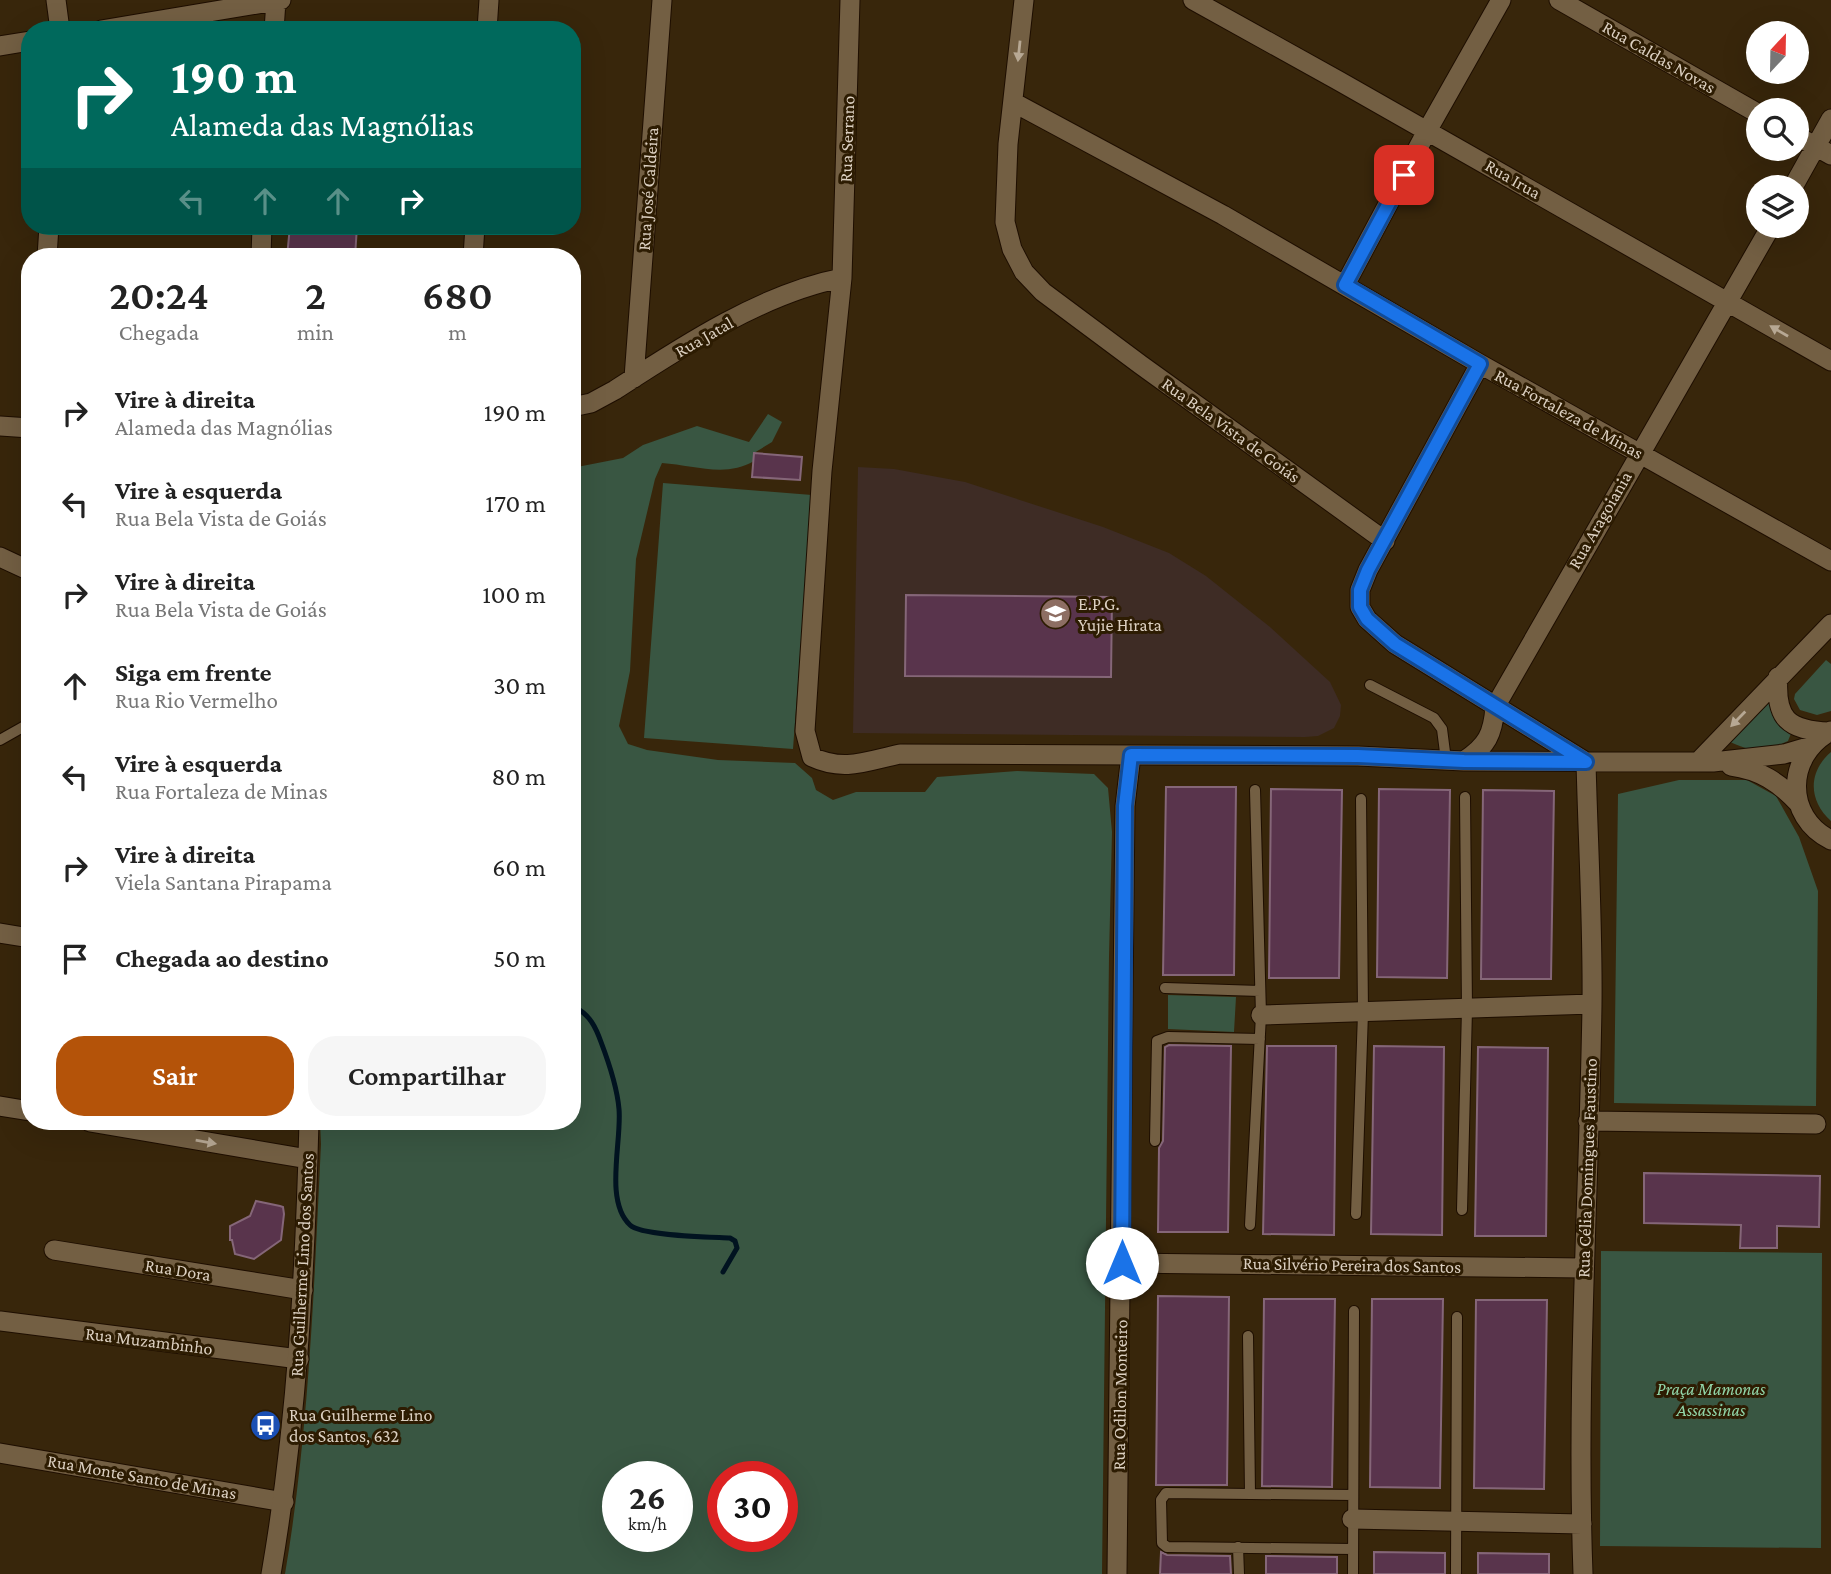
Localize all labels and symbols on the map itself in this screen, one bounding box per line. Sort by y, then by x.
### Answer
street label: Rua Caldas Novas [1599,17,1719,97]
north arrow [1746,21,1810,84]
one-way arrow [1013,40,1024,62]
street label: Rua Serrano [835,95,859,183]
street label: Rua José Caldeira [634,127,662,251]
pin [1374,145,1434,205]
street label: Rua Irua [1482,155,1544,203]
street label: Rua Jatal [671,312,737,362]
one-way arrow [1770,325,1789,337]
street label: Rua Fortaleza de Minas [1491,365,1647,463]
street label: Rua Bela Vista de Goiás [1158,373,1304,487]
street label: Rua Aragoiania [1564,468,1636,572]
place label: E.P.G. Yujie Hirata [1078,594,1162,636]
school or university icon: E.P.G. Yujie Hirata [1038,597,1072,631]
one-way arrow [1730,711,1747,728]
street label: Rua Célia Domingues Faustino [1573,1058,1601,1278]
one-way arrow [195,1136,217,1147]
street label: Rua Guilherme Lino dos Santos [286,1153,318,1377]
position arrow [1085,1226,1159,1300]
street label: Rua Silvério Pereira dos Santos [1243,1253,1461,1277]
street label: Rua Dora [144,1255,212,1285]
street label: Rua Odilon Monteiro [1109,1319,1131,1471]
street label: Rua Muzambinho [84,1323,214,1359]
park label: Praça Mamonas Assassinas [1657,1379,1766,1420]
place label: Rua Guilherme Lino dos Santos, 632 [289,1405,432,1446]
bus stop icon: Rua Guilherme Lino dos Santos, 632 [249,1408,283,1442]
street label: Rua Monte Santo de Minas [46,1451,238,1503]
speed limit sign: 30 [707,1461,798,1552]

